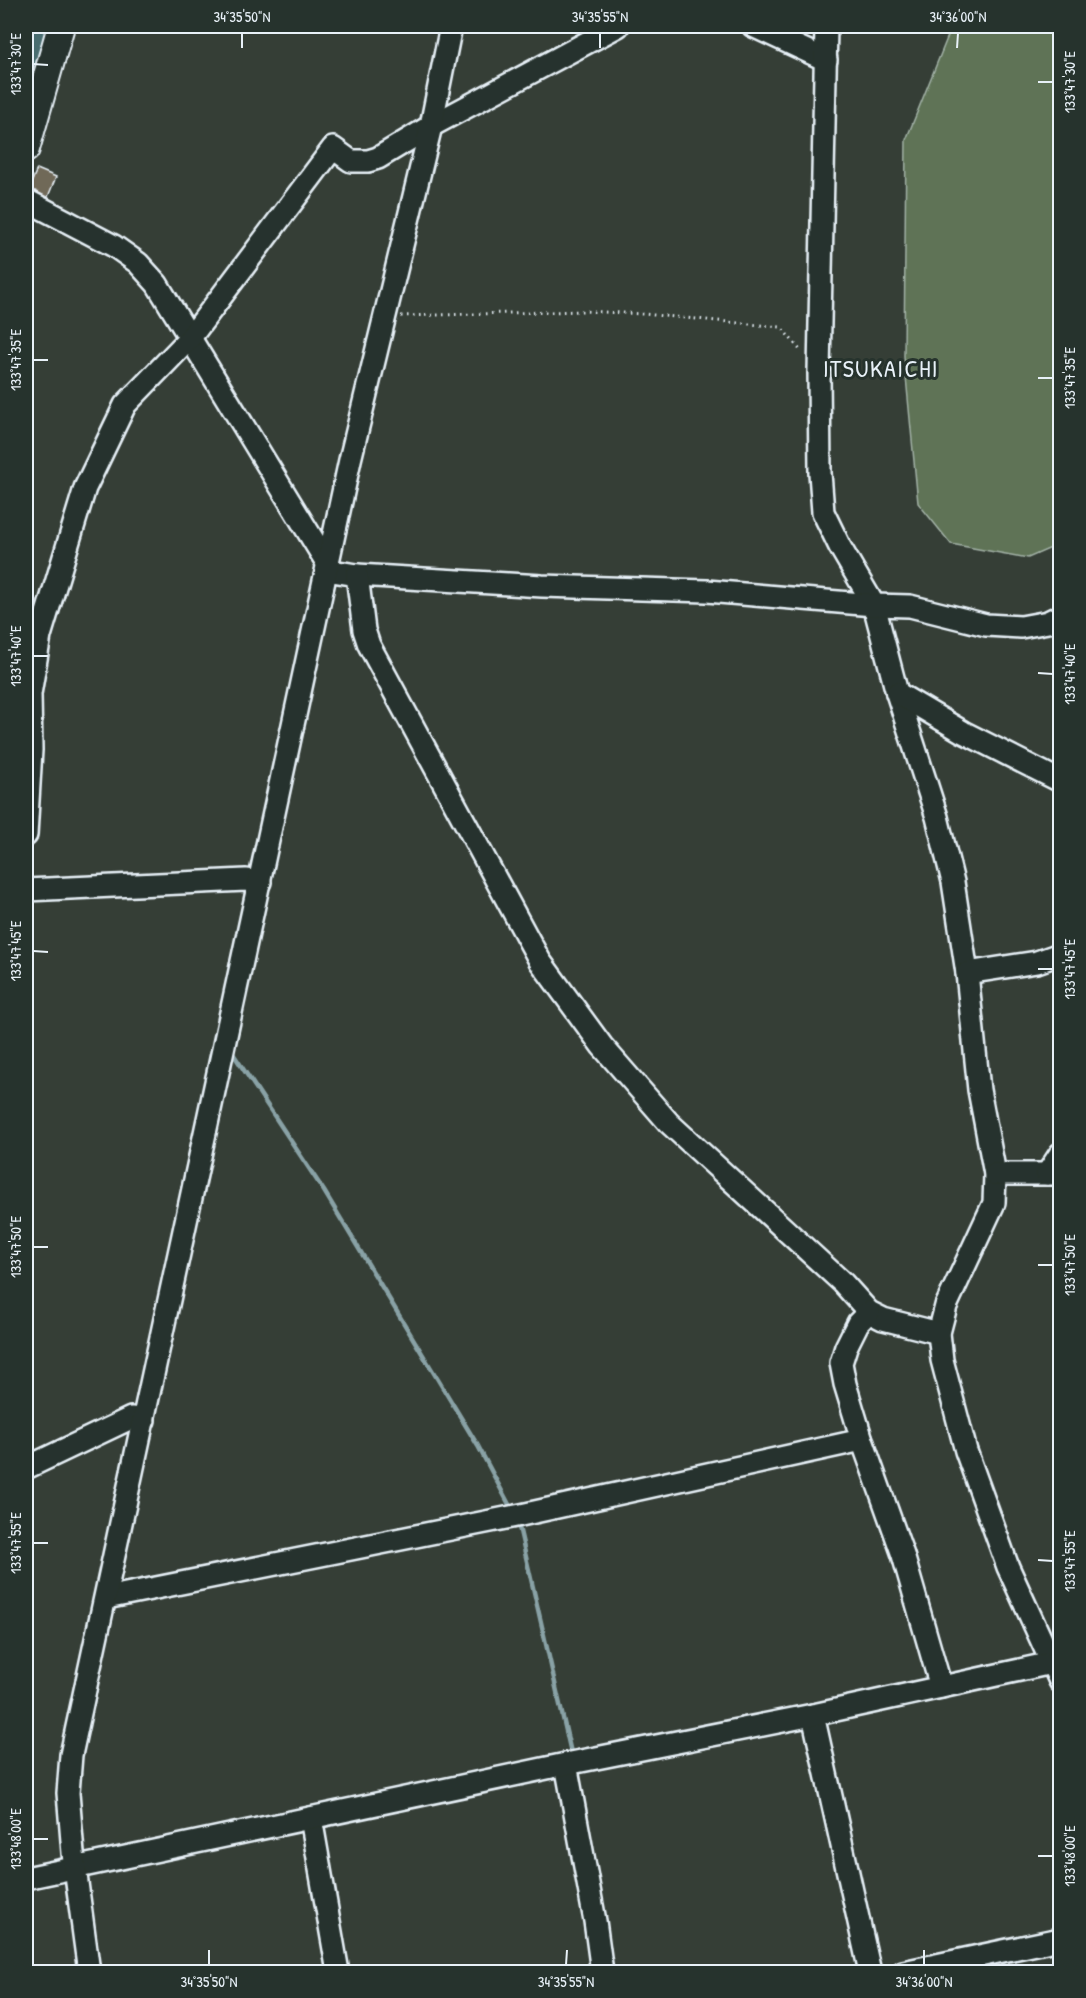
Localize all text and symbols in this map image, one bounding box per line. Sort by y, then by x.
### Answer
text: 34°35'50"N [214,6,270,27]
text: 34°35'55"N [572,6,628,27]
text: 34°36'00"N [930,6,986,27]
text: 133°47'30"E [5,32,26,95]
text: 133°47'30"E [1059,50,1080,113]
text: 133°47'35"E [5,329,26,391]
text: 133°47'35"E [1059,347,1080,409]
district label: ITSUKAICHI [823,352,939,384]
text: 133°47'40"E [5,625,26,687]
text: 133°47'40"E [1059,643,1080,705]
text: 133°47'45"E [5,920,26,982]
text: 133°47'45"E [1059,938,1080,1000]
text: 133°47'50"E [5,1216,26,1278]
text: 133°47'50"E [1059,1234,1080,1296]
text: 133°47'55"E [5,1512,26,1574]
text: 133°47'55"E [1059,1530,1080,1592]
text: 133°48'00"E [5,1808,26,1870]
text: 133°48'00"E [1059,1825,1080,1887]
text: 34°35'50"N [181,1971,237,1992]
text: 34°35'55"N [538,1971,594,1992]
text: 34°36'00"N [896,1971,952,1992]

